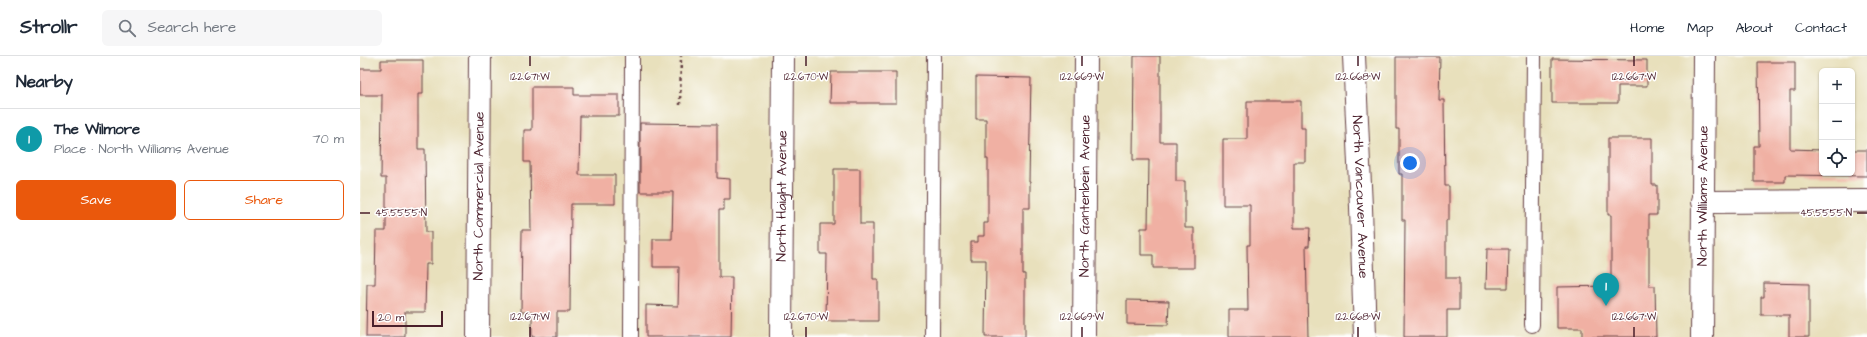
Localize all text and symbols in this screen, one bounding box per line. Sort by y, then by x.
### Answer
search box [102,10,382,46]
text: Strollr [20,14,78,41]
icon: search [116,17,138,39]
text: Search here [148,17,236,38]
text: Home [1630,18,1665,38]
text: Map [1687,18,1713,38]
text: About [1735,18,1773,38]
text: Contact [1795,18,1847,38]
map controls [1819,68,1855,176]
button: + [1819,68,1855,104]
text: Nearby [16,70,73,94]
text: 122.671°W [510,70,550,84]
text: 122.670°W [784,70,829,84]
text: 122.669°W [1060,70,1105,84]
text: 122.668°W [1336,70,1381,84]
text: 122.667°W [1612,70,1657,84]
button: − [1819,104,1855,140]
street label: North Commercial Avenue [468,111,490,281]
street label: North Gantenbein Avenue [1074,114,1096,277]
street label: North Vancouver Avenue [1347,115,1373,279]
text: The Wilmore [54,119,140,140]
street label: North Williams Avenue [1693,125,1714,266]
text: 1 [28,130,30,148]
text: 70 m [312,130,344,148]
street label: North Haight Avenue [772,130,792,262]
text: Place · North Williams Avenue [54,140,229,158]
button: locate [1819,140,1855,176]
your location [1400,153,1420,173]
button: Save [16,180,176,220]
button: Share [184,180,344,220]
text: 45.5555°N [375,206,427,220]
text: 45.5555°N [1800,206,1852,220]
pin: 1 [1593,273,1619,306]
scale bar [372,309,443,328]
text: 20 m [378,310,404,325]
text: 122.671°W [510,310,550,324]
text: 122.670°W [784,310,829,324]
text: 122.669°W [1060,310,1105,324]
text: 122.668°W [1336,310,1381,324]
text: 122.667°W [1612,310,1657,324]

